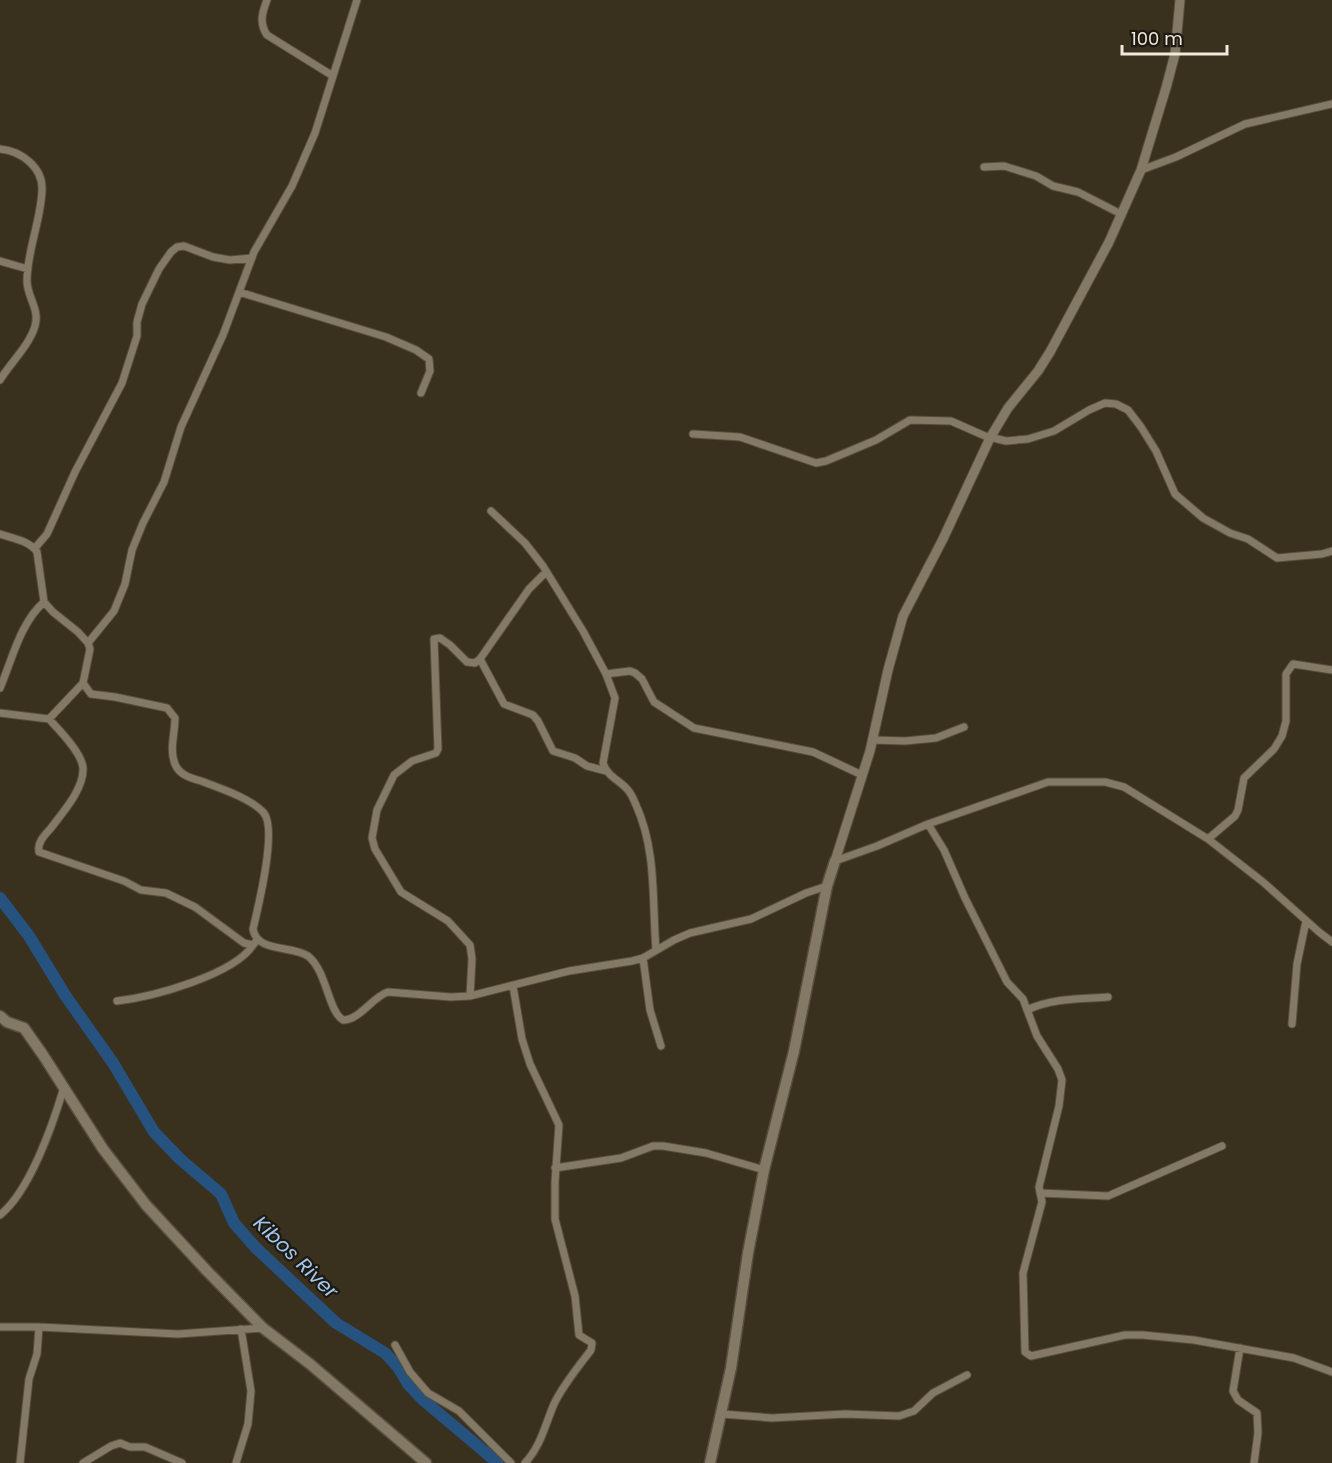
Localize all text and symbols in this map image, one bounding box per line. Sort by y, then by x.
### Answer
scale bar [1122,18,1227,56]
text: 100 m [1131,26,1183,51]
water label: Kibos River [248,1209,345,1305]

